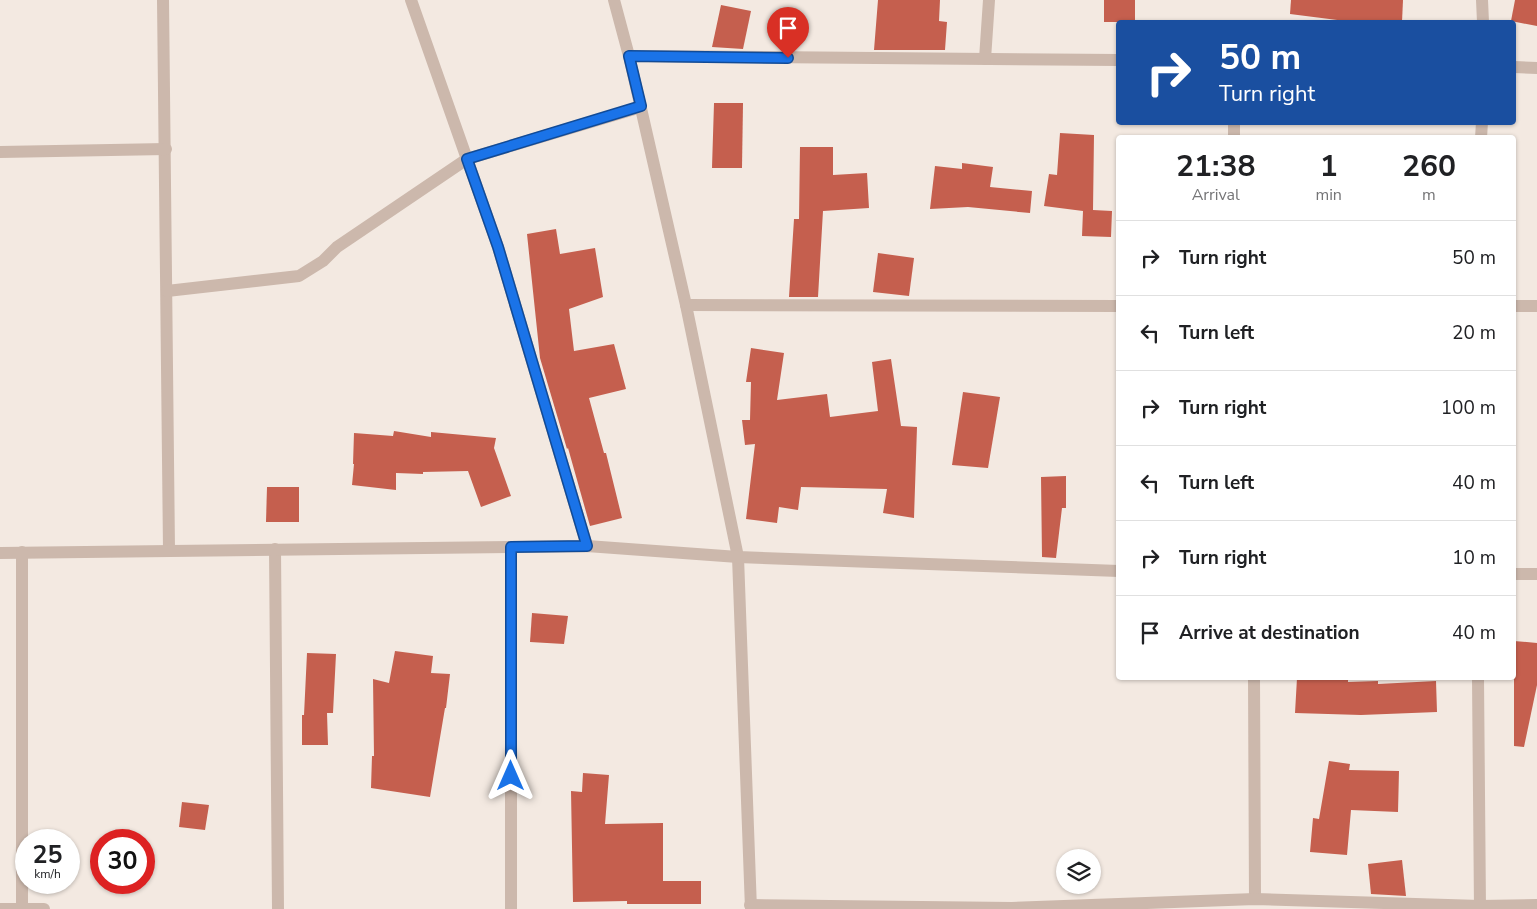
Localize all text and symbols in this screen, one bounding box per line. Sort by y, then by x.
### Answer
pin [767,7,809,58]
icon: arrive [774,14,802,42]
text: 50 m [1219,34,1301,81]
icon: right [1136,40,1201,105]
text: Turn right [1219,79,1315,109]
text: 21:38 [1176,146,1255,187]
text: 1 [1320,146,1338,187]
text: 260 [1402,146,1456,187]
text: Arrival [1192,184,1240,206]
text: min [1315,184,1342,206]
text: m [1422,184,1436,206]
icon: right [1136,244,1164,272]
text: Turn right [1179,245,1266,271]
text: 50 m [1452,245,1496,271]
icon: left [1136,319,1164,347]
text: Turn left [1179,320,1254,346]
text: 20 m [1452,320,1496,346]
icon: right [1136,394,1164,422]
text: Turn right [1179,395,1266,421]
text: 100 m [1441,395,1496,421]
icon: left [1136,469,1164,497]
text: Turn left [1179,470,1254,496]
text: 40 m [1452,470,1496,496]
icon: right [1136,544,1164,572]
text: Turn right [1179,545,1266,571]
text: 10 m [1452,545,1496,571]
icon: arrive [1136,619,1164,647]
text: Arrive at destination [1179,620,1360,646]
text: 40 m [1452,620,1496,646]
position arrow [484,749,536,801]
speed limit sign: 30 [90,829,155,894]
text: 25 [32,838,63,872]
map controls [1056,849,1101,894]
button: layers [1056,849,1101,894]
text: km/h [34,866,61,882]

